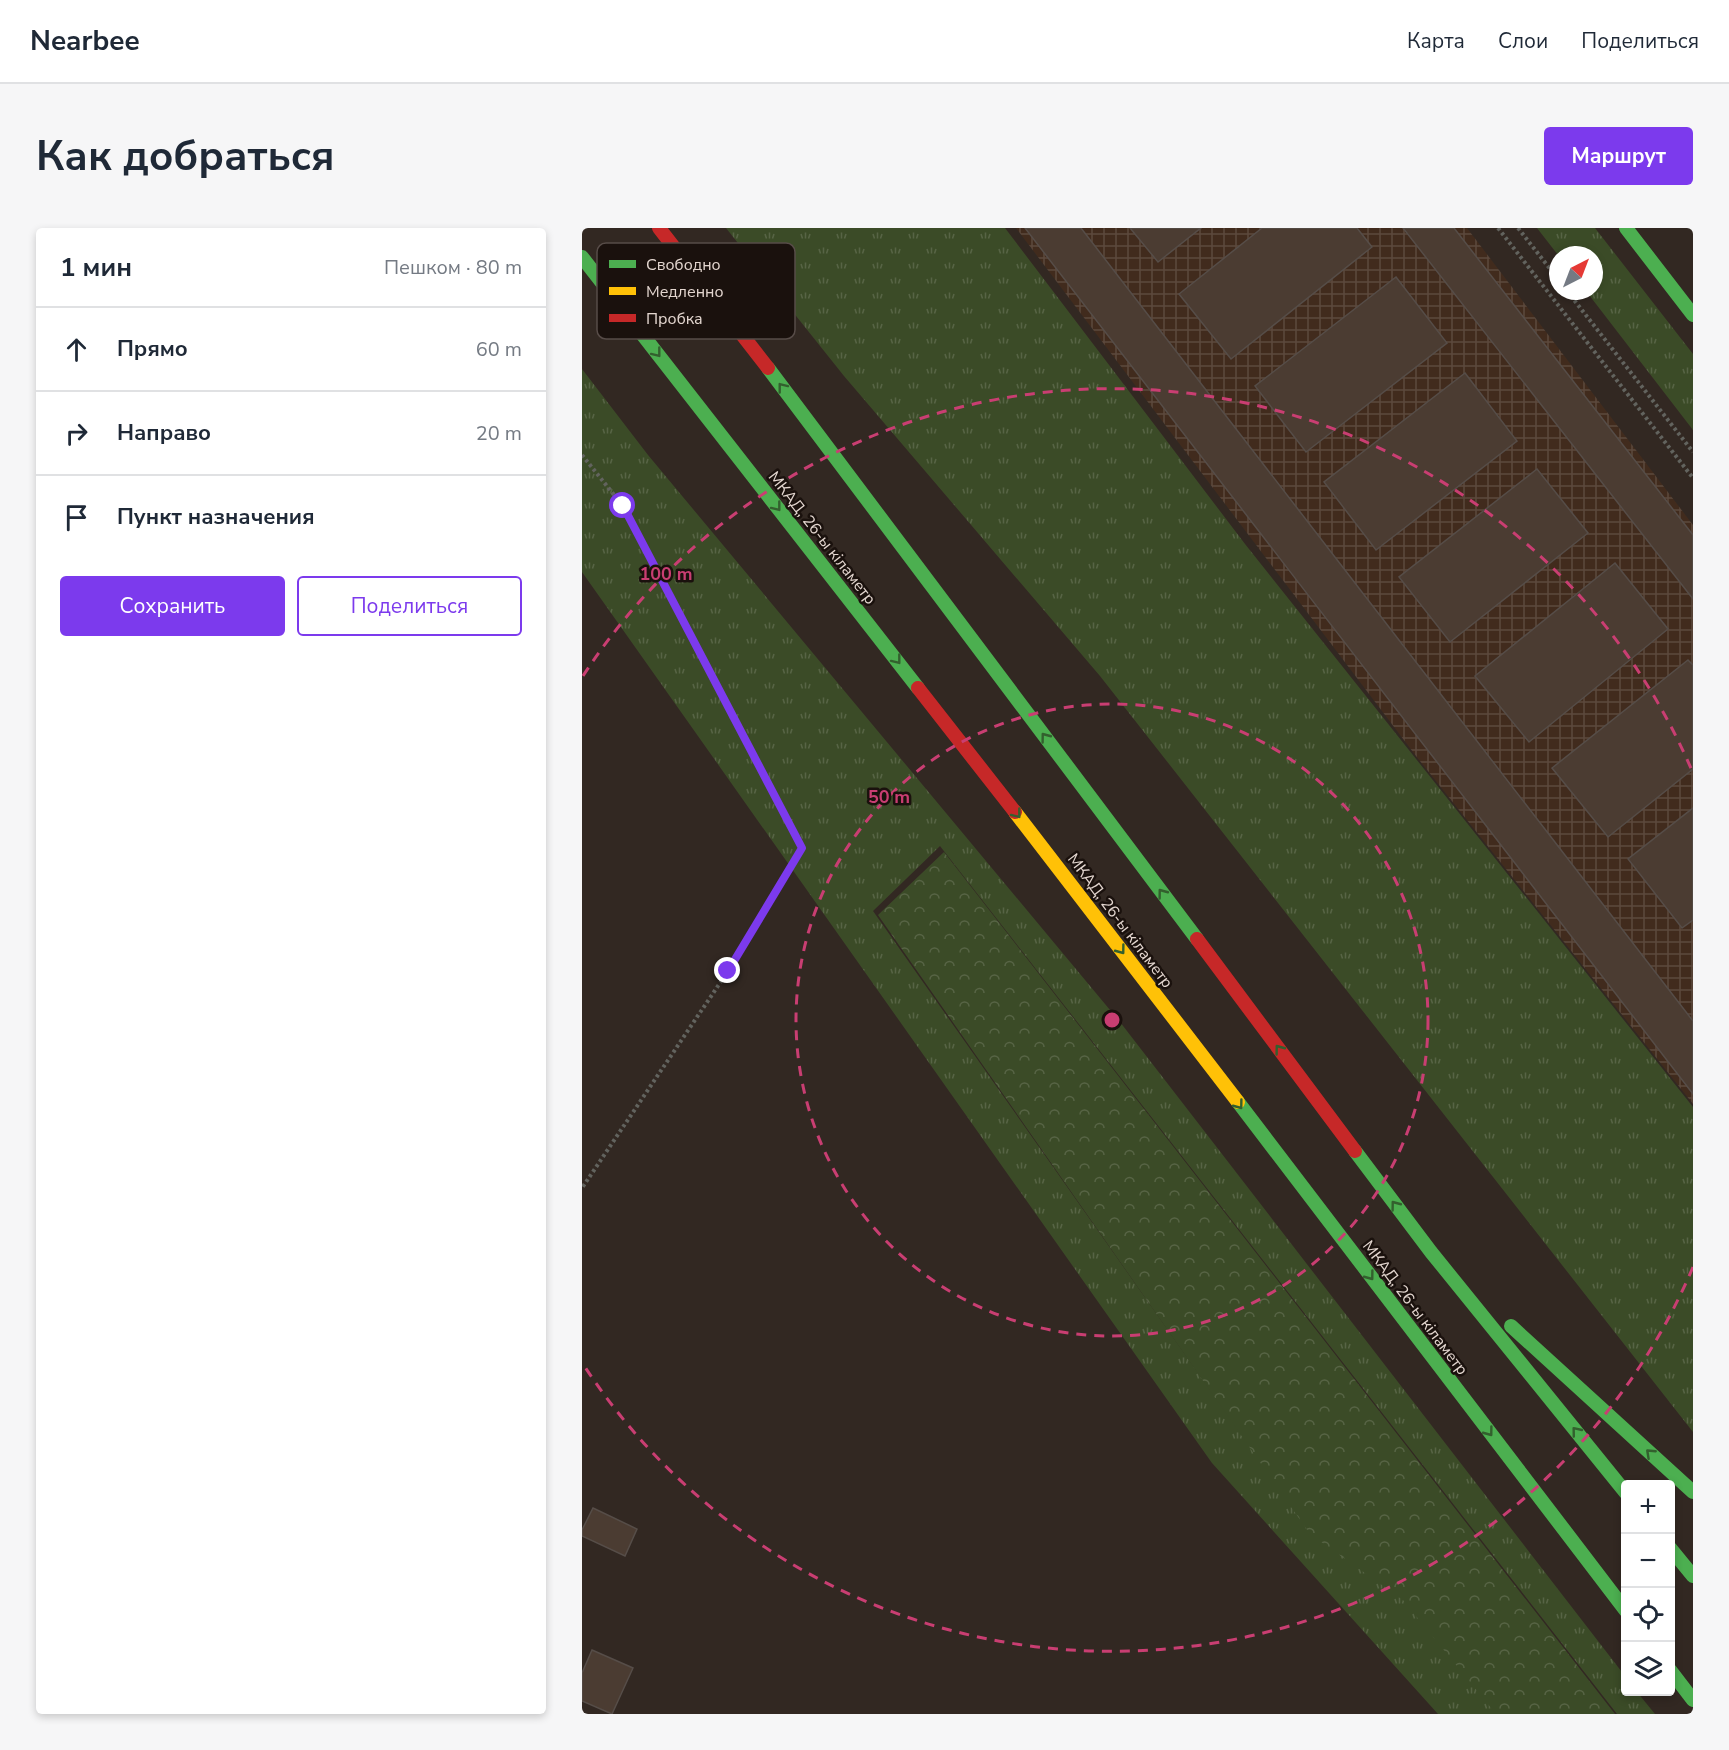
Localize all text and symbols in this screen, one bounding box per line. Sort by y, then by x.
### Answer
text: Nearbee [30,22,140,60]
text: Карта [1407,27,1465,55]
text: Слои [1498,27,1548,55]
text: Поделиться [1581,27,1699,55]
button: Маршрут [1544,127,1693,185]
text: Как добраться [36,128,335,185]
legend [597,243,795,339]
north arrow [1549,246,1603,300]
text: 1 мин [60,250,132,285]
text: Пешком · 80 m [384,254,522,281]
text: Свободно [646,254,721,276]
text: Медленно [646,281,724,303]
text: Пробка [646,308,703,330]
icon: ahead [60,333,93,366]
text: Прямо [117,334,188,364]
text: 60 m [476,336,522,363]
one-way arrow [649,346,660,357]
one-way arrow [779,383,790,394]
icon: right [60,417,93,450]
text: Направо [117,418,211,448]
text: 20 m [476,420,522,447]
street label: МКАД, 26-ы кіламетр [763,467,881,609]
route start [609,492,635,518]
one-way arrow [769,500,780,511]
icon: arrive [60,501,93,534]
text: Пункт назначения [117,502,315,532]
text: 100 m [639,562,693,586]
button: Сохранить [60,576,285,636]
button: Поделиться [297,576,522,636]
one-way arrow [889,654,900,665]
one-way arrow [1041,732,1052,743]
text: 50 m [868,785,910,809]
one-way arrow [1009,807,1020,818]
street label: МКАД, 26-ы кіламетр [1062,849,1178,993]
one-way arrow [1158,888,1169,899]
one-way arrow [1114,943,1125,954]
route end [714,957,740,983]
centre of rings [1102,1010,1122,1030]
one-way arrow [1275,1044,1286,1055]
one-way arrow [1232,1098,1243,1109]
one-way arrow [1392,1200,1403,1211]
street label: МКАД, 26-ы кіламетр [1357,1236,1473,1380]
one-way arrow [1363,1270,1374,1281]
one-way arrow [1481,1425,1492,1436]
one-way arrow [1572,1427,1583,1438]
one-way arrow [1646,1449,1657,1460]
map controls [1621,1480,1675,1696]
button: + [1621,1480,1675,1534]
button: − [1621,1534,1675,1588]
button: locate [1621,1588,1675,1642]
button: layers [1621,1642,1675,1696]

